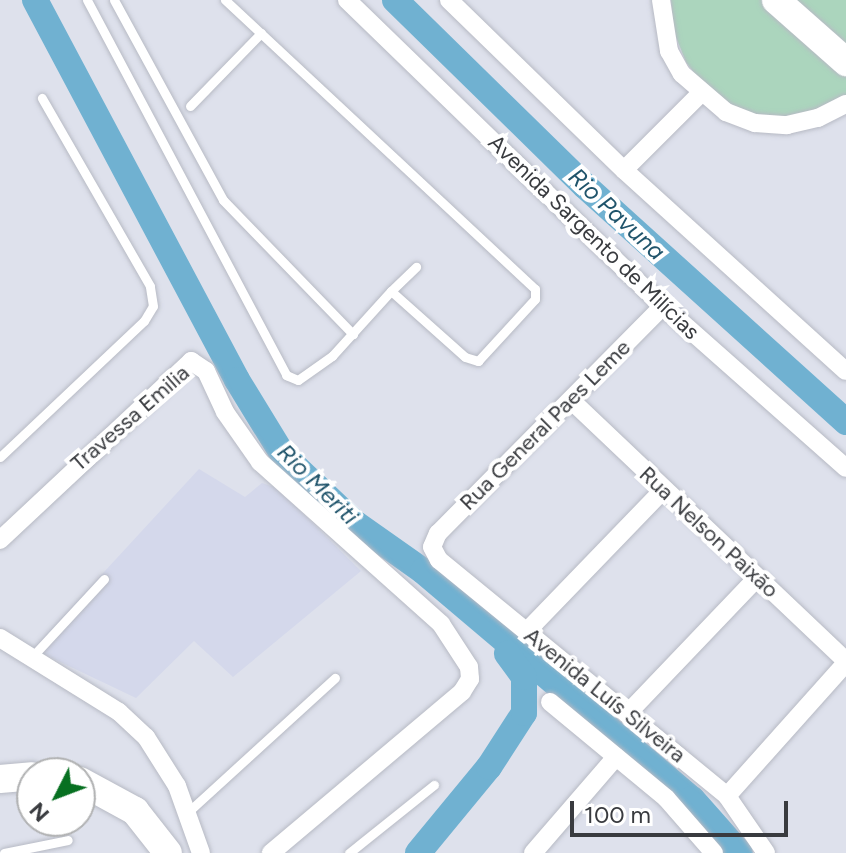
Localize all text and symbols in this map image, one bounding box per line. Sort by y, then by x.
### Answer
street label: Avenida Sargento de Milícias [483,129,705,345]
water label: Rio Pavuna [563,162,671,266]
street label: Rua General Paes Leme [454,334,636,516]
street label: Travessa Emilia [66,359,194,477]
water label: Rio Meriti [272,438,364,530]
street label: Rua Nelson Paixão [634,461,784,603]
street label: Avenida Luís Silveira [519,622,691,768]
north arrow [16,757,96,837]
scale bar [574,785,792,835]
text: N [24,797,55,827]
text: 100 m [584,800,651,829]

